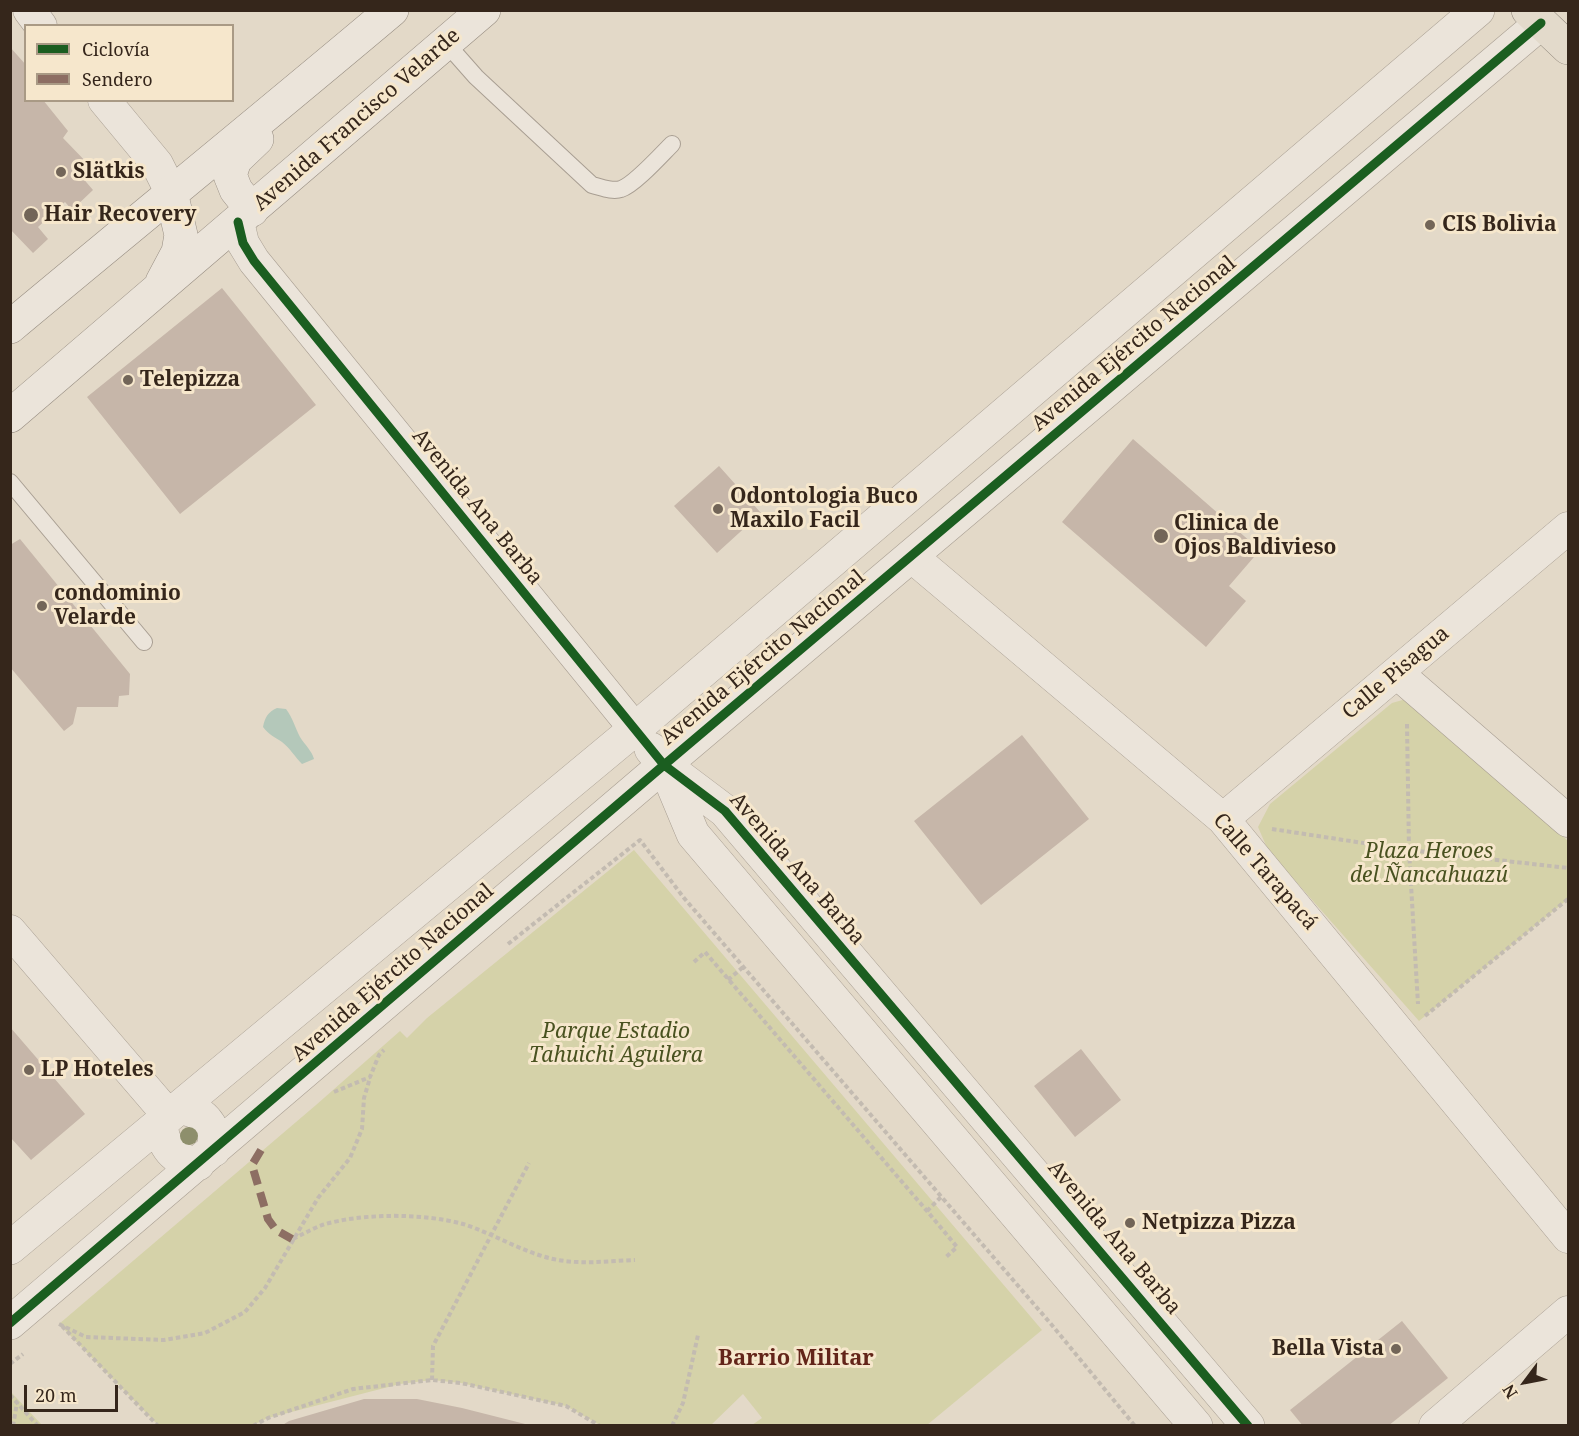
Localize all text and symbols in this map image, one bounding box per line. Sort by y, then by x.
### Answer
street label: Avenida Francisco Velarde [249,23,465,217]
legend [24,24,234,102]
text: Ciclovía [82,37,150,61]
text: Sendero [82,67,153,91]
place label: Slätkis [73,159,145,185]
marker: Slätkis [54,165,68,179]
place label: Hair Recovery [44,202,196,228]
marker: Hair Recovery [22,206,40,224]
place label: CIS Bolivia [1442,212,1557,238]
marker: CIS Bolivia [1423,218,1437,232]
street label: Avenida Ejército Nacional [1027,251,1241,437]
place label: Telepizza [140,367,240,393]
marker: Telepizza [121,373,135,387]
street label: Avenida Ana Barba [406,424,548,590]
place label: Odontologia Buco Maxilo Facil [730,484,918,534]
marker: Odontologia Buco Maxilo Facil [711,502,725,516]
place label: Clinica de Ojos Baldivieso [1174,511,1336,561]
marker: Clinica de Ojos Baldivieso [1152,527,1170,545]
street label: Avenida Ejército Nacional [656,565,870,751]
place label: condominio Velarde [54,581,181,631]
marker: condominio Velarde [35,599,49,613]
street label: Calle Pisagua [1338,621,1454,725]
street label: Avenida Ana Barba [724,788,870,950]
street label: Calle Tarapacá [1207,808,1323,936]
park label: Plaza Heroes del Ñancahuazú [1350,839,1508,889]
street label: Avenida Ejército Nacional [287,879,499,1067]
park label: Parque Estadio Tahuichi Aguilera [529,1019,703,1069]
place label: LP Hoteles [41,1057,154,1083]
marker: LP Hoteles [22,1063,36,1077]
street label: Avenida Ana Barba [1042,1156,1186,1320]
place label: Netpizza Pizza [1142,1210,1296,1236]
marker: Netpizza Pizza [1123,1216,1137,1230]
place label: Bella Vista [1272,1336,1384,1362]
marker: Bella Vista [1389,1342,1403,1356]
district label: Barrio Militar [718,1346,874,1372]
north arrow [1495,1352,1555,1412]
scale bar [27,1373,122,1411]
text: N [1497,1380,1522,1403]
text: 20 m [35,1383,77,1407]

